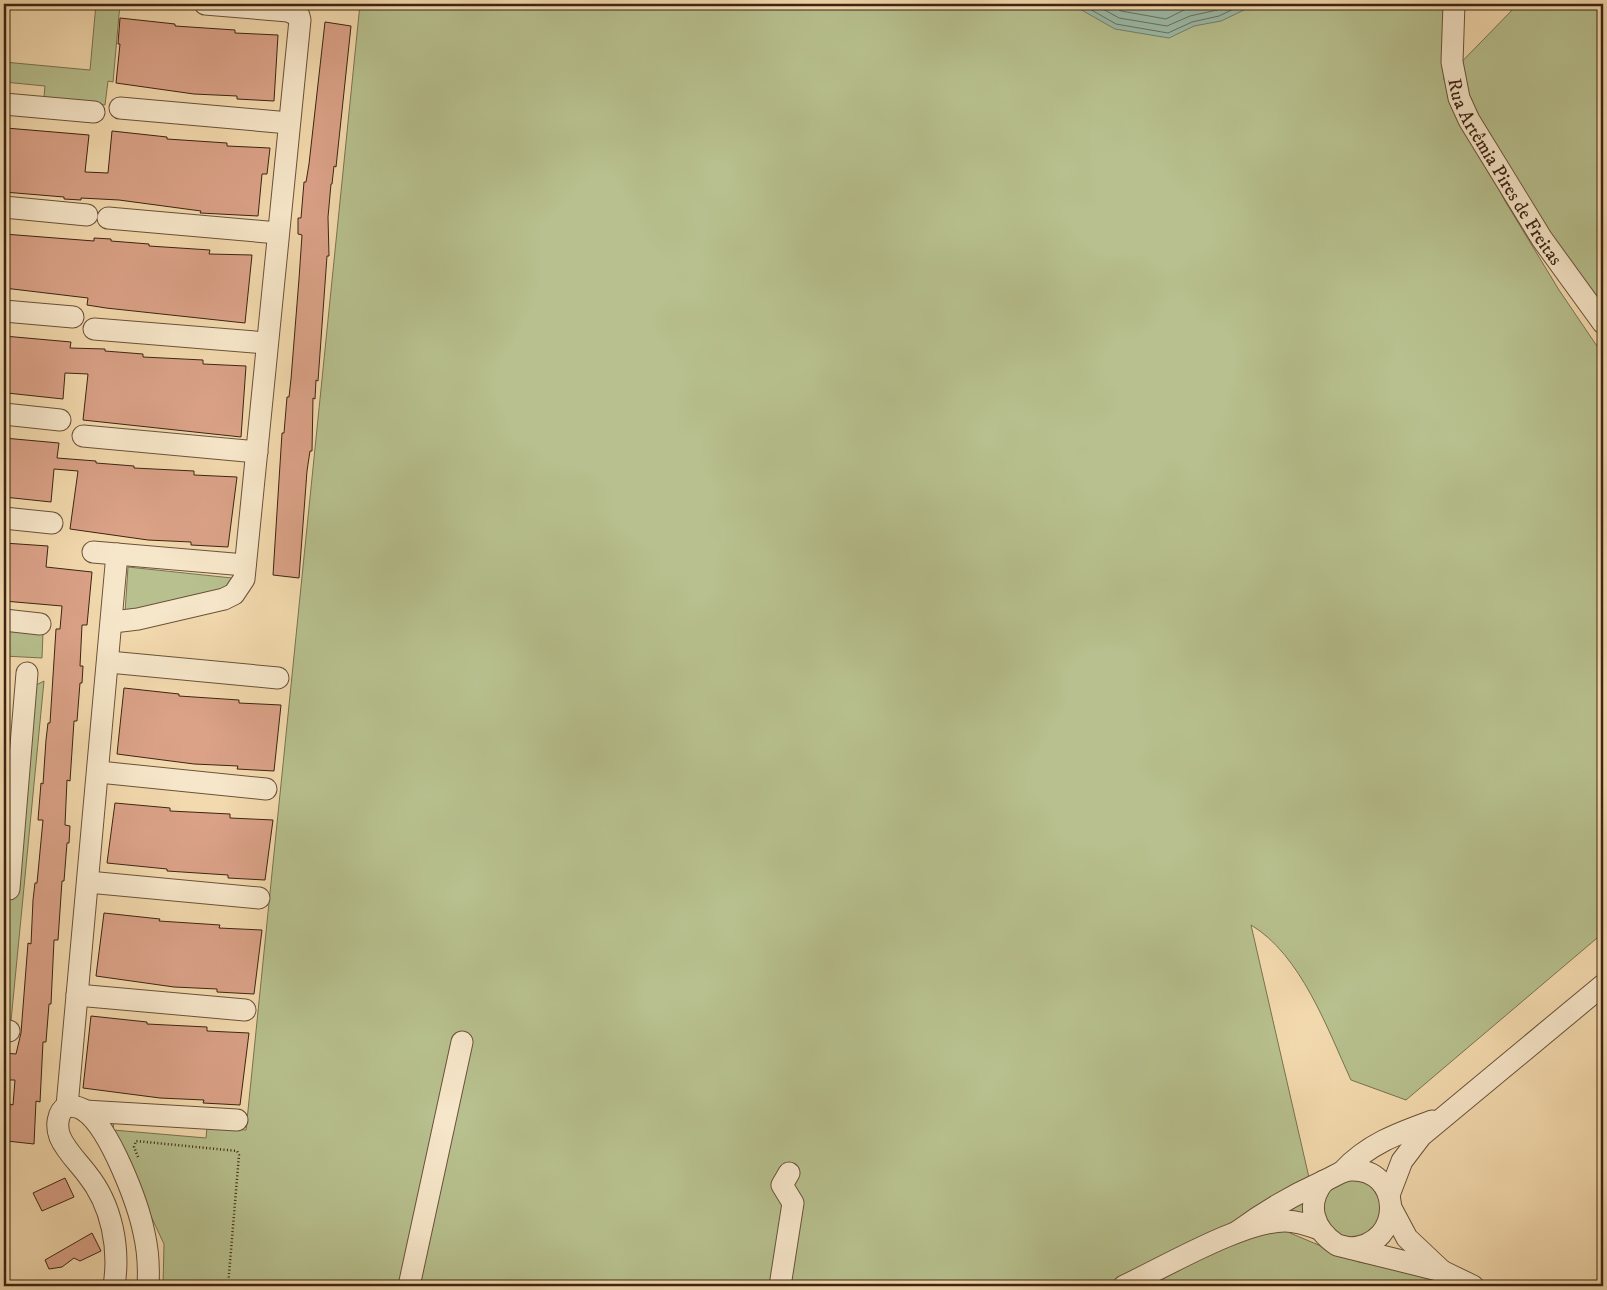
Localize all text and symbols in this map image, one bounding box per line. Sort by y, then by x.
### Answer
street label: Rua Artêmia Pires de Freitas [1442,77,1567,270]

